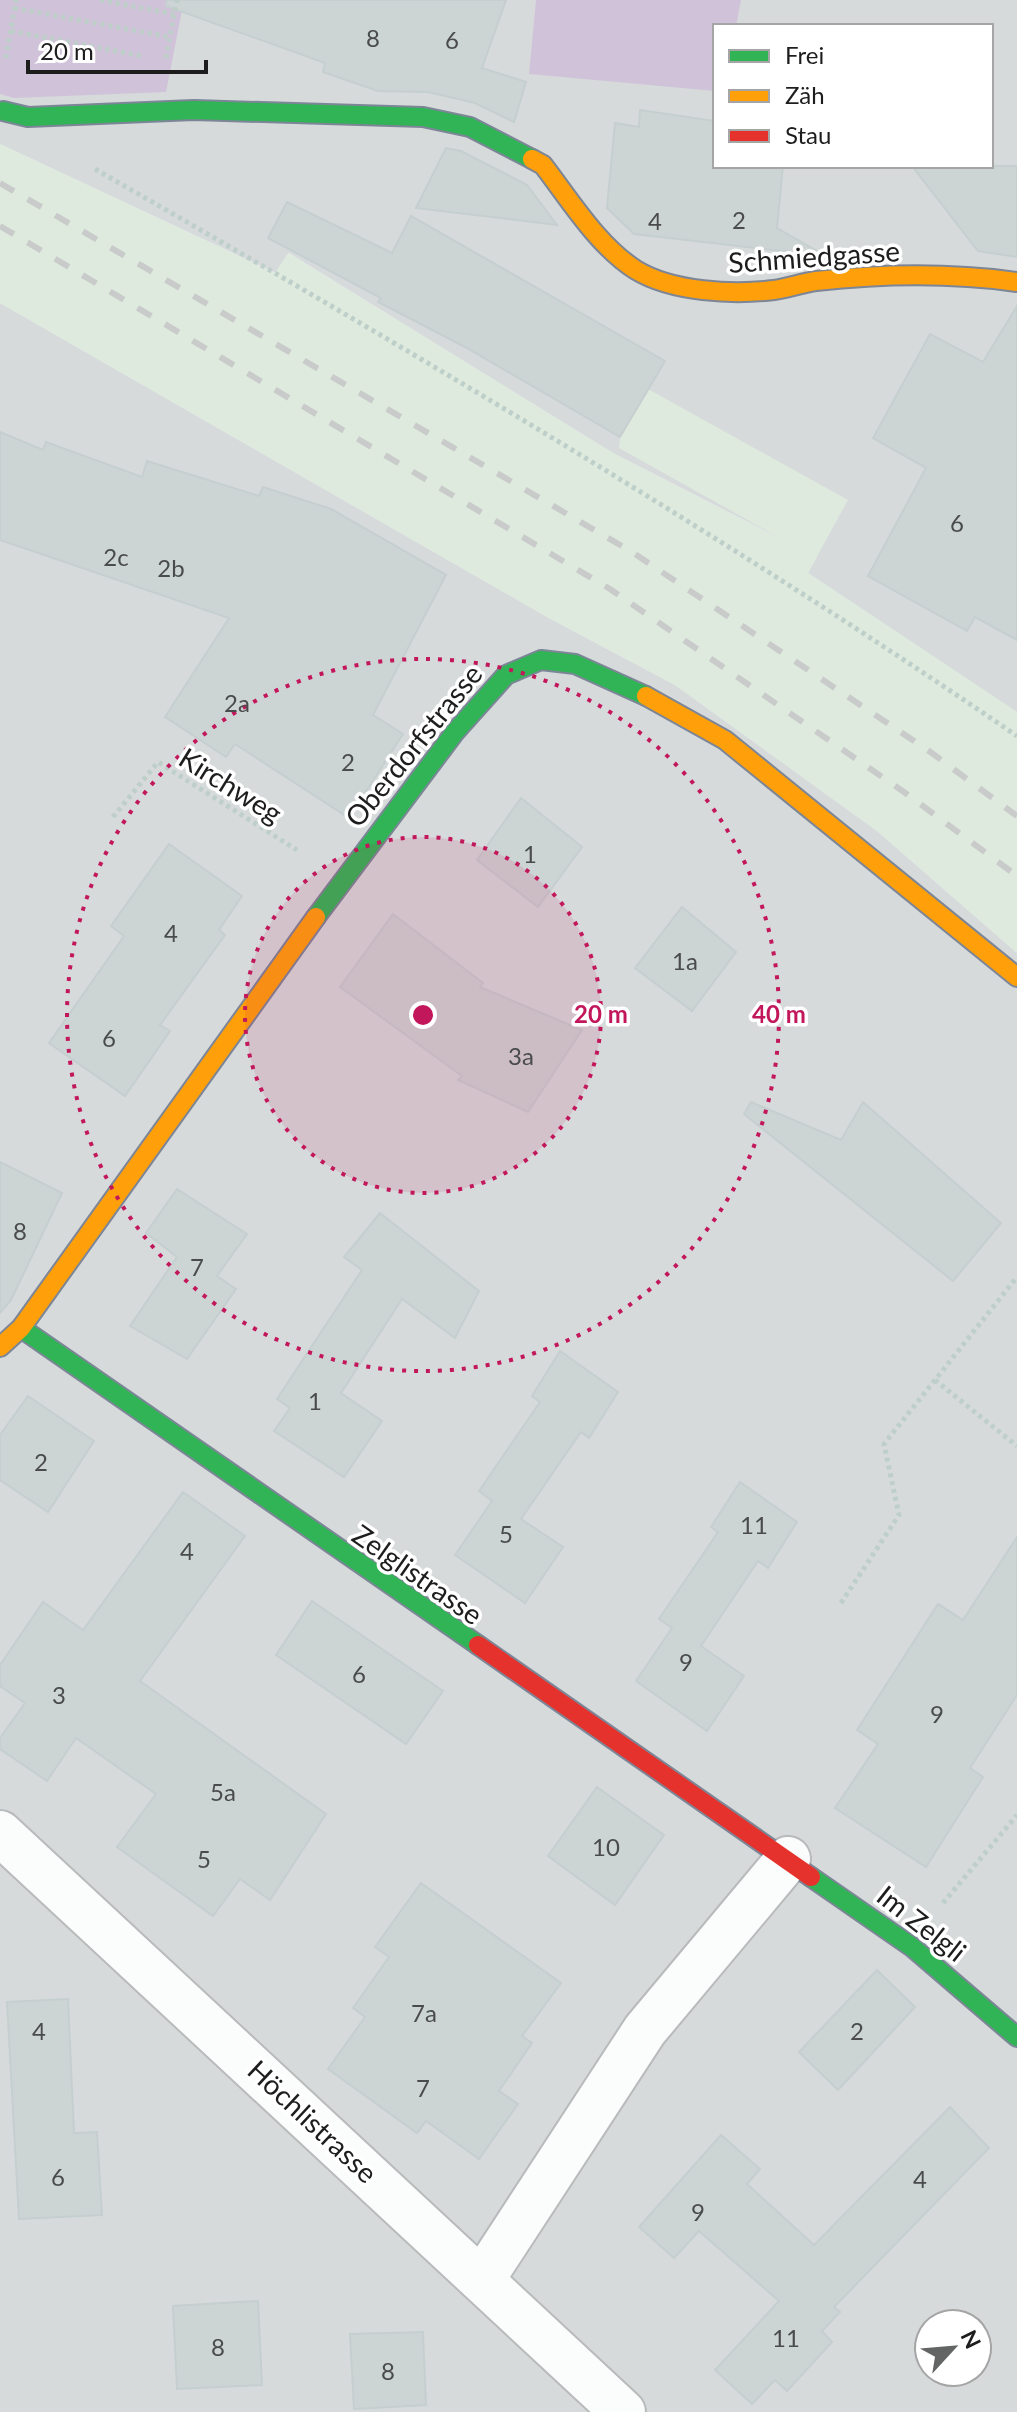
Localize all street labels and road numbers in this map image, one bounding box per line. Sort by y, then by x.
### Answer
street label: Schmiedgasse [727,233,901,279]
street label: Oberdorfstrasse [337,657,489,833]
street label: Kirchweg [173,740,289,830]
street label: Zelglistrasse [347,1517,489,1631]
street label: Im Zelgli [871,1878,973,1968]
street label: Höchlistrasse [241,2053,385,2189]

